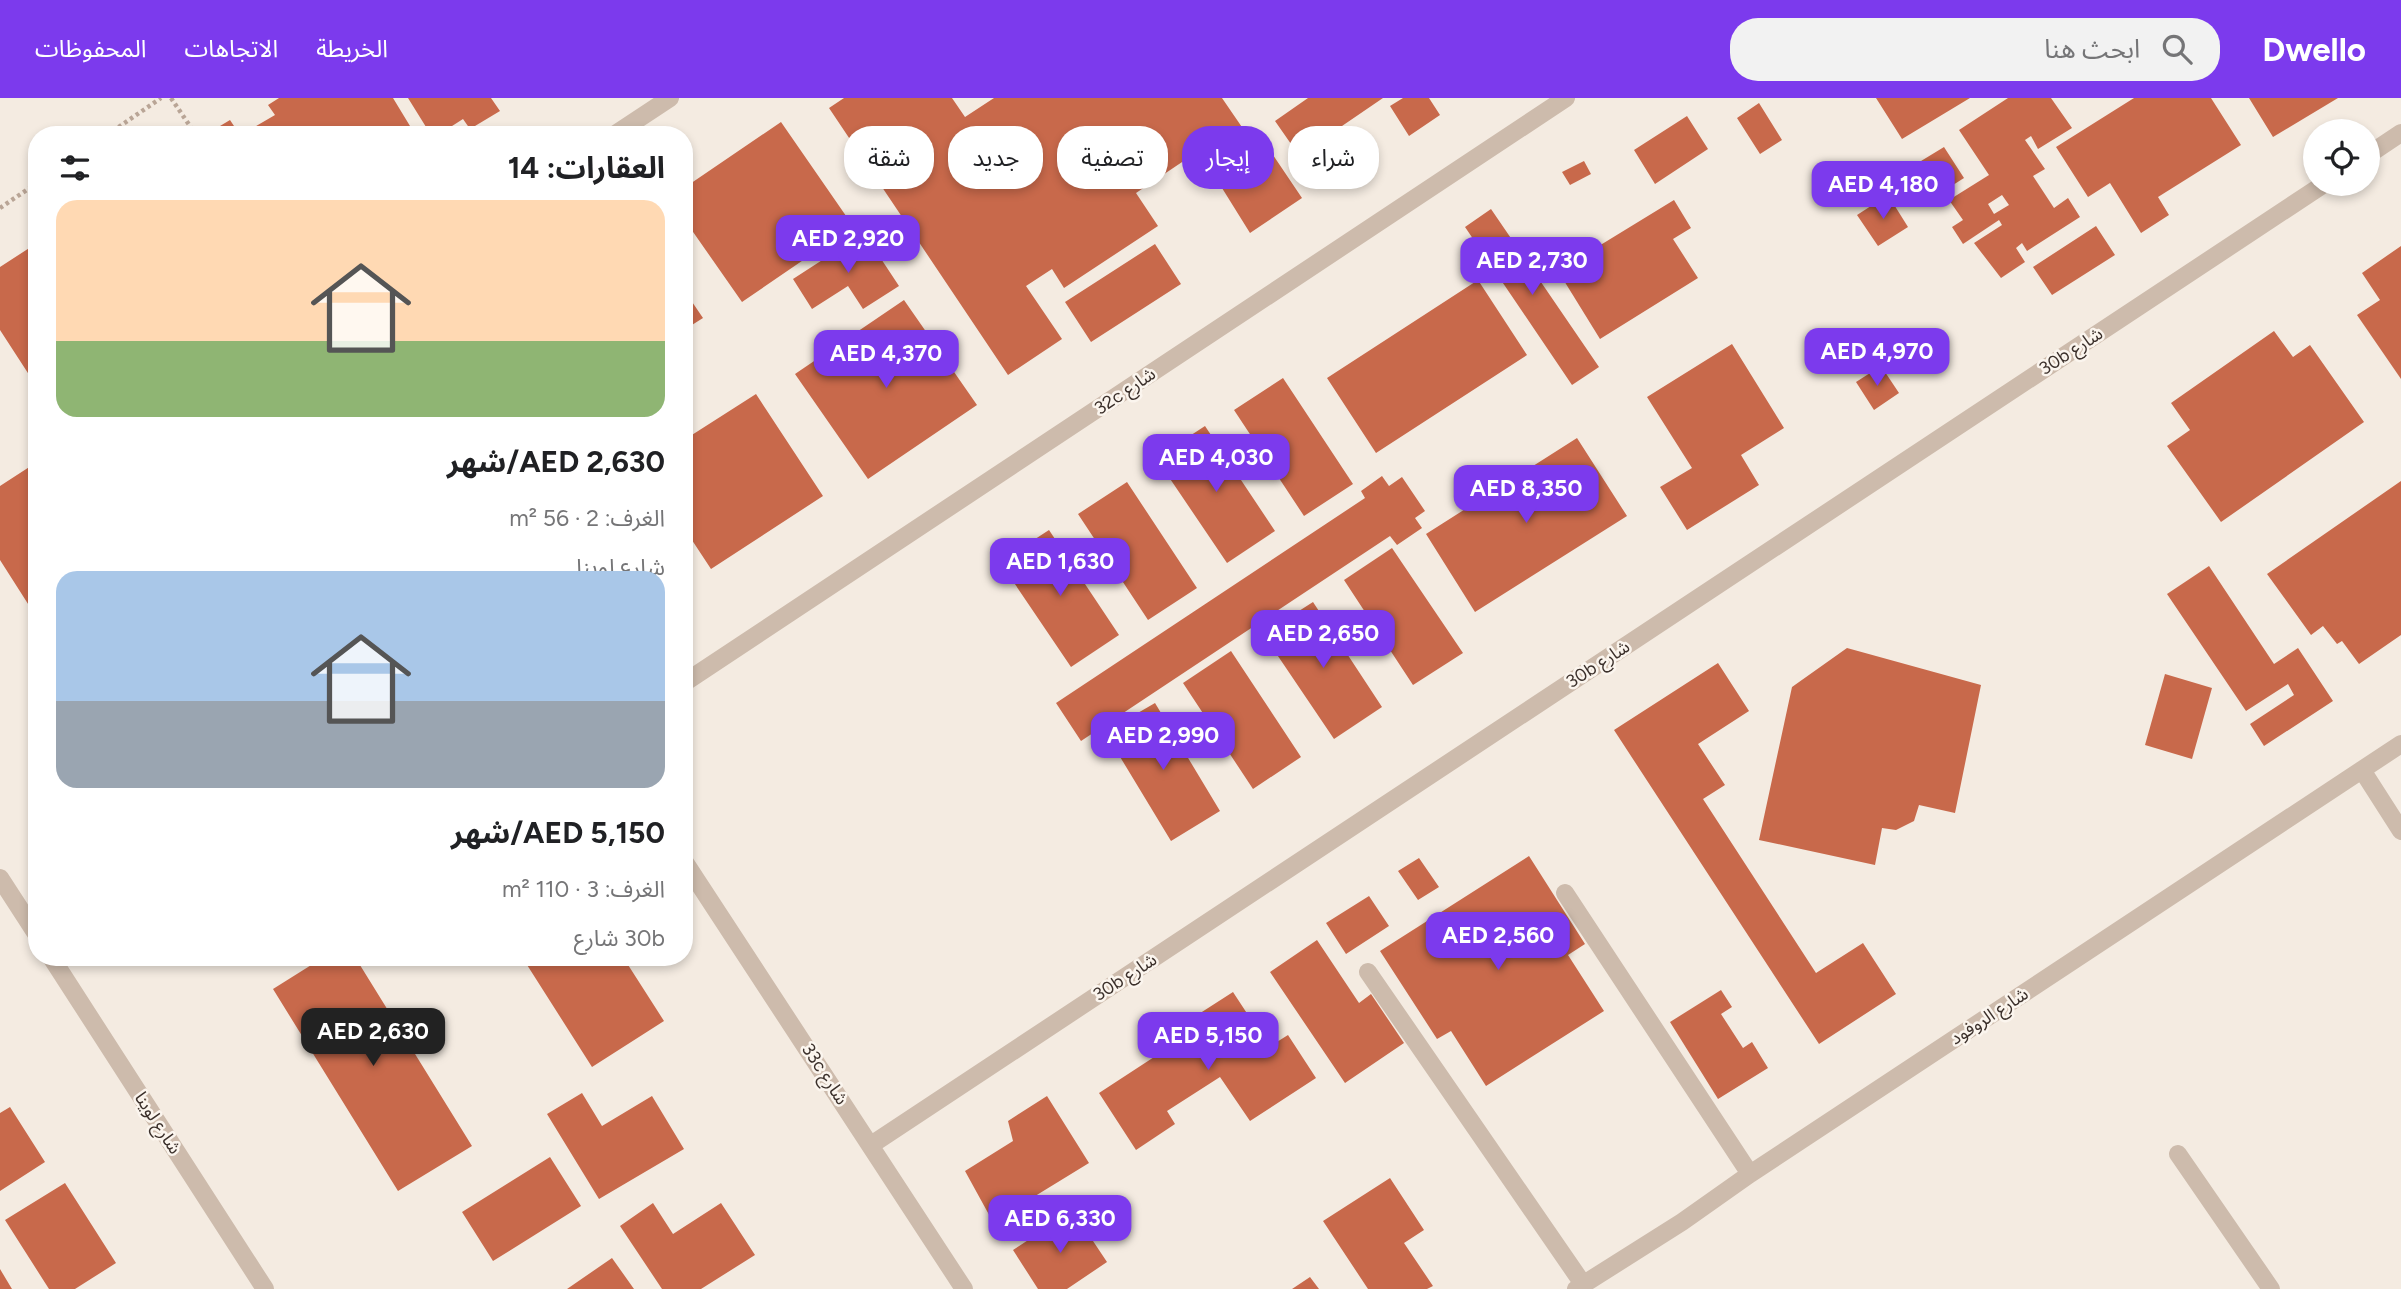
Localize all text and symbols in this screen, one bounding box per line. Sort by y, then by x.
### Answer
search box [1730,18,2220,81]
icon: search [2158,30,2196,68]
text: Dwello [2262,30,2366,69]
text: ابحث هنا [2044,33,2140,65]
text: المحفوظات [35,34,146,63]
text: الاتجاهات [184,34,278,63]
text: الخريطة [316,34,388,63]
map controls [2303,119,2380,196]
button: locate [2303,119,2380,196]
chip: شقة [844,126,934,189]
chip: جديد [948,126,1043,189]
chip: تصفية [1057,126,1168,189]
chip: إيجار [1182,126,1274,189]
chip: شراء [1288,126,1379,189]
icon: filters [56,149,94,187]
text: العقارات: 14 [508,149,665,186]
pin: AED 4,180 [1803,162,1963,221]
text: AED 4,180 [1828,170,1938,198]
pin: AED 2,920 [768,216,928,275]
text: AED 2,920 [792,224,904,252]
pin: AED 2,730 [1452,238,1612,297]
icon: home [298,245,424,371]
text: AED 2,730 [1476,246,1588,274]
street label: 30b شارع [2035,322,2109,382]
pin: AED 4,970 [1797,328,1957,388]
pin: AED 4,370 [806,330,966,390]
text: AED 4,970 [1820,337,1934,365]
text: AED 4,370 [830,339,942,367]
street label: 32c شارع [1090,363,1161,422]
pin: AED 4,030 [1136,434,1296,494]
text: AED 2,630/شهر [447,443,665,480]
text: AED 4,030 [1159,443,1273,471]
pin: AED 8,350 [1446,466,1606,525]
text: AED 8,350 [1470,474,1582,502]
text: الغرف: 2 · 56 m² [509,504,665,532]
pin: AED 1,630 [980,538,1140,598]
text: AED 1,630 [1006,547,1114,575]
text: شارع لوينا [576,553,665,581]
pin: AED 2,650 [1243,610,1403,670]
icon: home [298,616,424,742]
text: AED 2,650 [1267,619,1379,647]
street label: 30b شارع [1562,635,1636,695]
pin: AED 2,990 [1083,712,1243,772]
text: AED 2,990 [1107,721,1219,749]
text: AED 5,150/شهر [451,814,665,851]
text: الغرف: 3 · 110 m² [502,875,665,903]
pin: AED 2,560 [1418,912,1578,972]
text: AED 2,560 [1442,921,1554,949]
text: 30b شارع [574,924,665,952]
street label: 30b شارع [1089,948,1163,1008]
street label: شارع الروفود [1946,983,2034,1052]
pin: AED 2,630 [293,1009,453,1068]
pin: AED 5,150 [1128,1012,1288,1072]
text: AED 2,630 [317,1017,429,1045]
text: AED 5,150 [1154,1021,1262,1049]
street label: 33c شارع [795,1039,853,1111]
street label: شارع لوينا [127,1088,186,1160]
pin: AED 6,330 [980,1196,1140,1255]
text: AED 6,330 [1004,1204,1116,1232]

